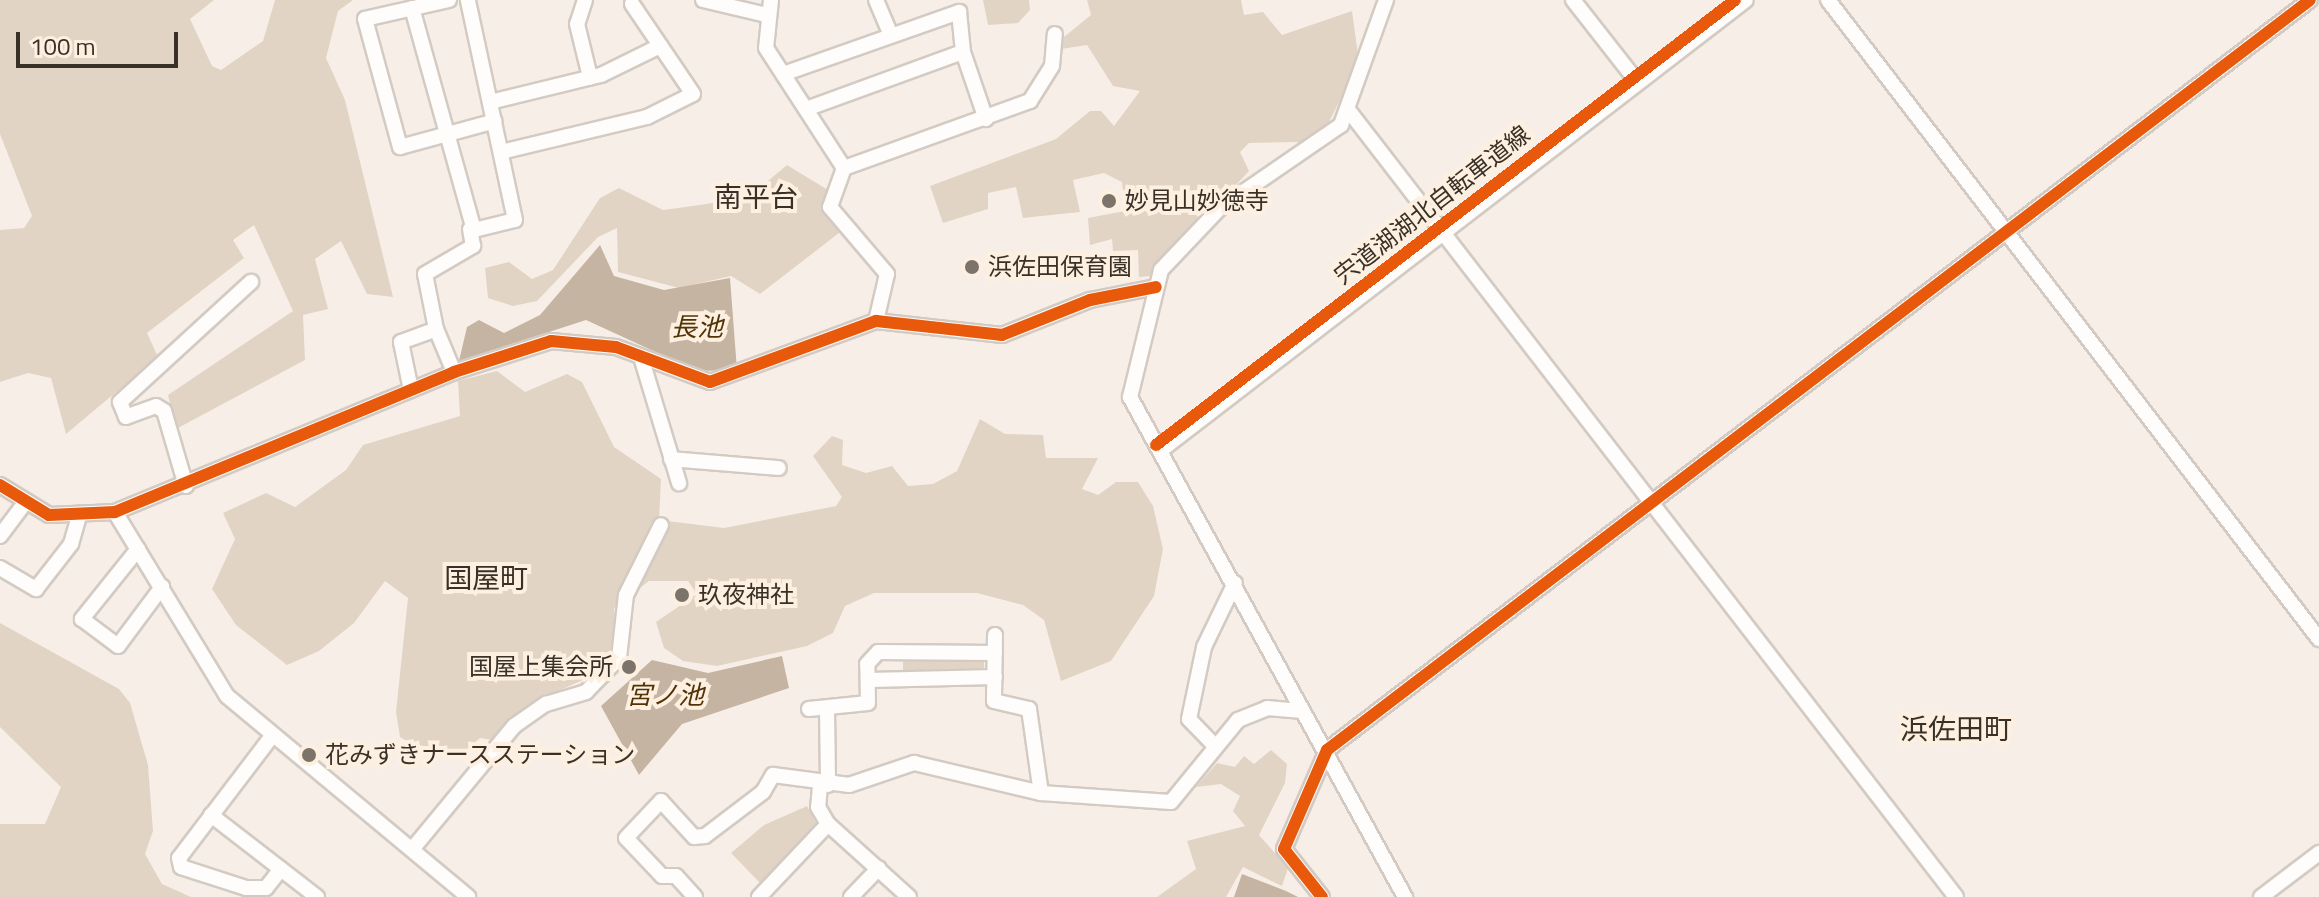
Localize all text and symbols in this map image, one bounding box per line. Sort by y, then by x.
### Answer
scale bar [20,16,182,66]
text: 100 m [30,28,96,64]
street label: 宍道湖湖北自転車道線 [1329,120,1535,290]
district label: 南平台 [714,180,798,214]
place label: 妙見山妙徳寺 [1125,187,1269,215]
marker: 妙見山妙徳寺 [1100,192,1118,210]
place label: 浜佐田保育園 [988,253,1132,281]
marker: 浜佐田保育園 [963,258,981,276]
water label: 長池 [671,311,723,343]
district label: 国屋町 [444,561,528,595]
place label: 玖夜神社 [698,581,794,609]
marker: 玖夜神社 [673,586,691,604]
place label: 国屋上集会所 [469,653,613,681]
marker: 国屋上集会所 [620,658,638,676]
water label: 宮ノ池 [626,679,704,711]
district label: 浜佐田町 [1900,712,2012,746]
place label: 花みずきナースステーション [325,741,637,769]
marker: 花みずきナースステーション [300,746,318,764]

